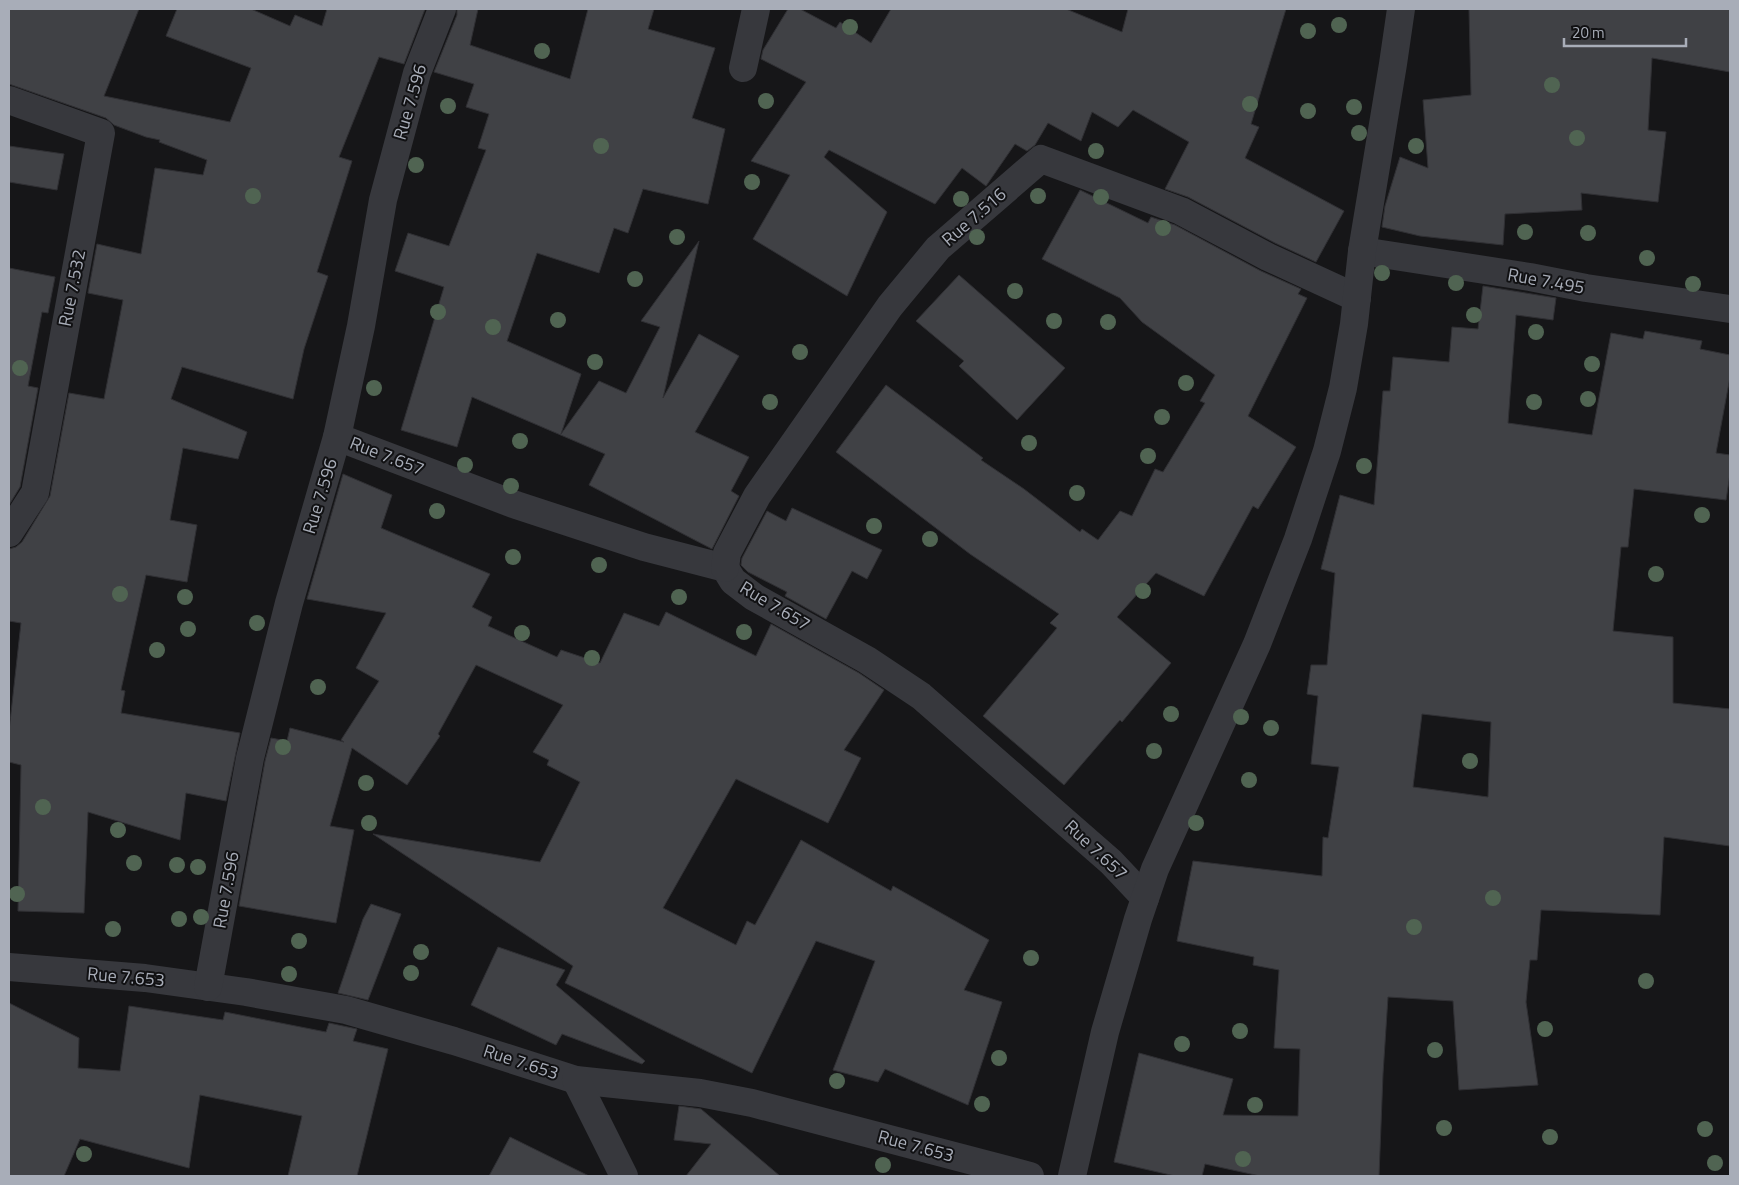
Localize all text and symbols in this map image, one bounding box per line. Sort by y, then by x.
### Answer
scale bar [1564,15,1686,47]
text: 20 m [1572,21,1605,44]
street label: Rue 7.596 [386,61,433,143]
street label: Rue 7.516 [935,181,1012,252]
street label: Rue 7.532 [51,247,92,329]
street label: Rue 7.495 [1505,260,1587,301]
street label: Rue 7.657 [346,429,428,482]
street label: Rue 7.596 [295,455,344,537]
street label: Rue 7.657 [735,574,816,637]
street label: Rue 7.657 [1059,813,1134,886]
street label: Rue 7.596 [205,849,246,931]
street label: Rue 7.653 [86,960,166,993]
street label: Rue 7.653 [480,1037,562,1086]
street label: Rue 7.653 [875,1122,957,1169]

